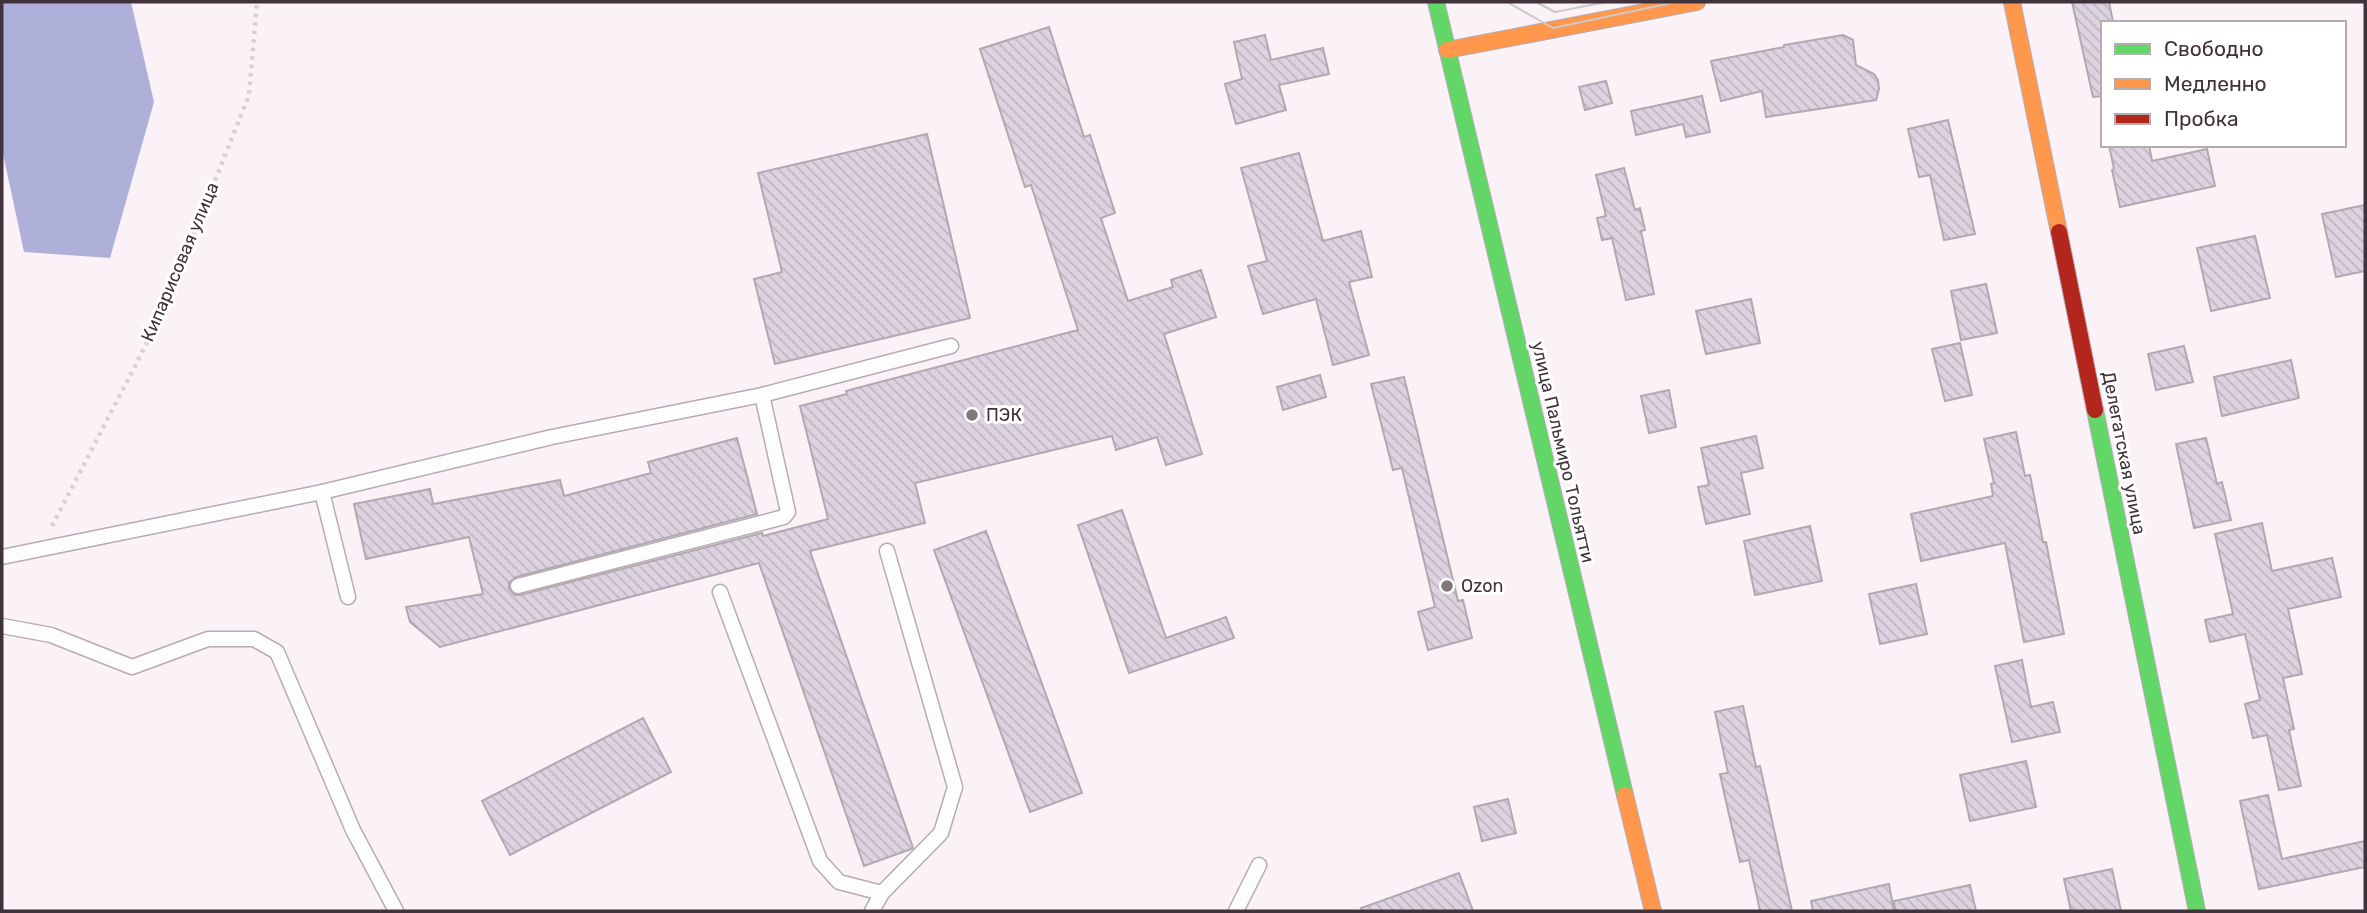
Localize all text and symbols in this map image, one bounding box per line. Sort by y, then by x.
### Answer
legend [2101,21,2346,147]
text: Свободно [2164,36,2264,61]
text: Медленно [2164,71,2267,96]
text: Пробка [2164,106,2239,131]
street label: Кипарисовая улица [136,179,224,345]
street label: улица Пальмиро Тольятти [1527,339,1599,565]
street label: Делегатская улица [2097,370,2151,536]
place label: ПЭК [986,404,1022,426]
marker: ПЭК [964,407,980,423]
place label: Ozon [1461,575,1503,597]
marker: Ozon [1439,578,1455,594]

